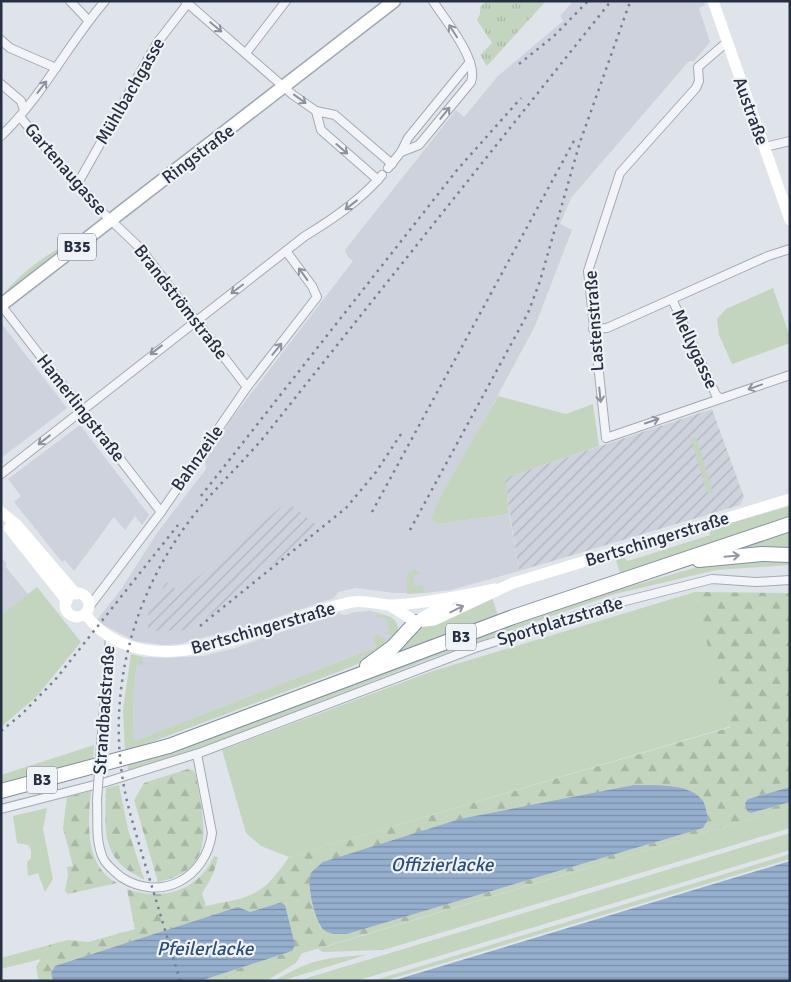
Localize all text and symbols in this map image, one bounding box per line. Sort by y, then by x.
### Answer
one-way arrow [209,21,222,33]
one-way arrow [447,25,457,39]
street label: Mühlbachgasse [91,34,169,148]
street label: Austraße [729,74,773,148]
one-way arrow [37,80,48,93]
one-way arrow [292,94,306,105]
one-way arrow [440,107,451,120]
street label: Gartenaugasse [20,118,112,220]
street label: Ringstraße [157,120,239,188]
one-way arrow [335,143,348,154]
one-way arrow [345,199,358,210]
road number: B35 [58,233,96,260]
street label: Brandströmstraße [129,240,233,364]
one-way arrow [298,267,308,281]
street label: Lastenstraße [579,270,609,372]
one-way arrow [231,283,244,294]
street label: Mellygasse [667,306,723,392]
one-way arrow [272,343,283,356]
one-way arrow [150,345,163,356]
street label: Hamerlingstraße [32,350,130,466]
one-way arrow [748,383,763,392]
one-way arrow [595,387,605,403]
one-way arrow [643,416,659,426]
street label: Bahnzeile [166,421,228,495]
one-way arrow [37,435,51,445]
street label: Bertschingerstraße [582,507,732,571]
one-way arrow [723,552,739,561]
street label: Sportplatzstraße [494,591,626,651]
street label: Bertschingerstraße [188,597,338,659]
one-way arrow [449,604,464,613]
road number: B3 [446,624,476,650]
street label: Strandbadstraße [89,645,119,775]
road number: B3 [27,766,57,794]
water label: Offizierlacke [391,853,495,877]
water label: Pfeilerlacke [157,937,255,961]

